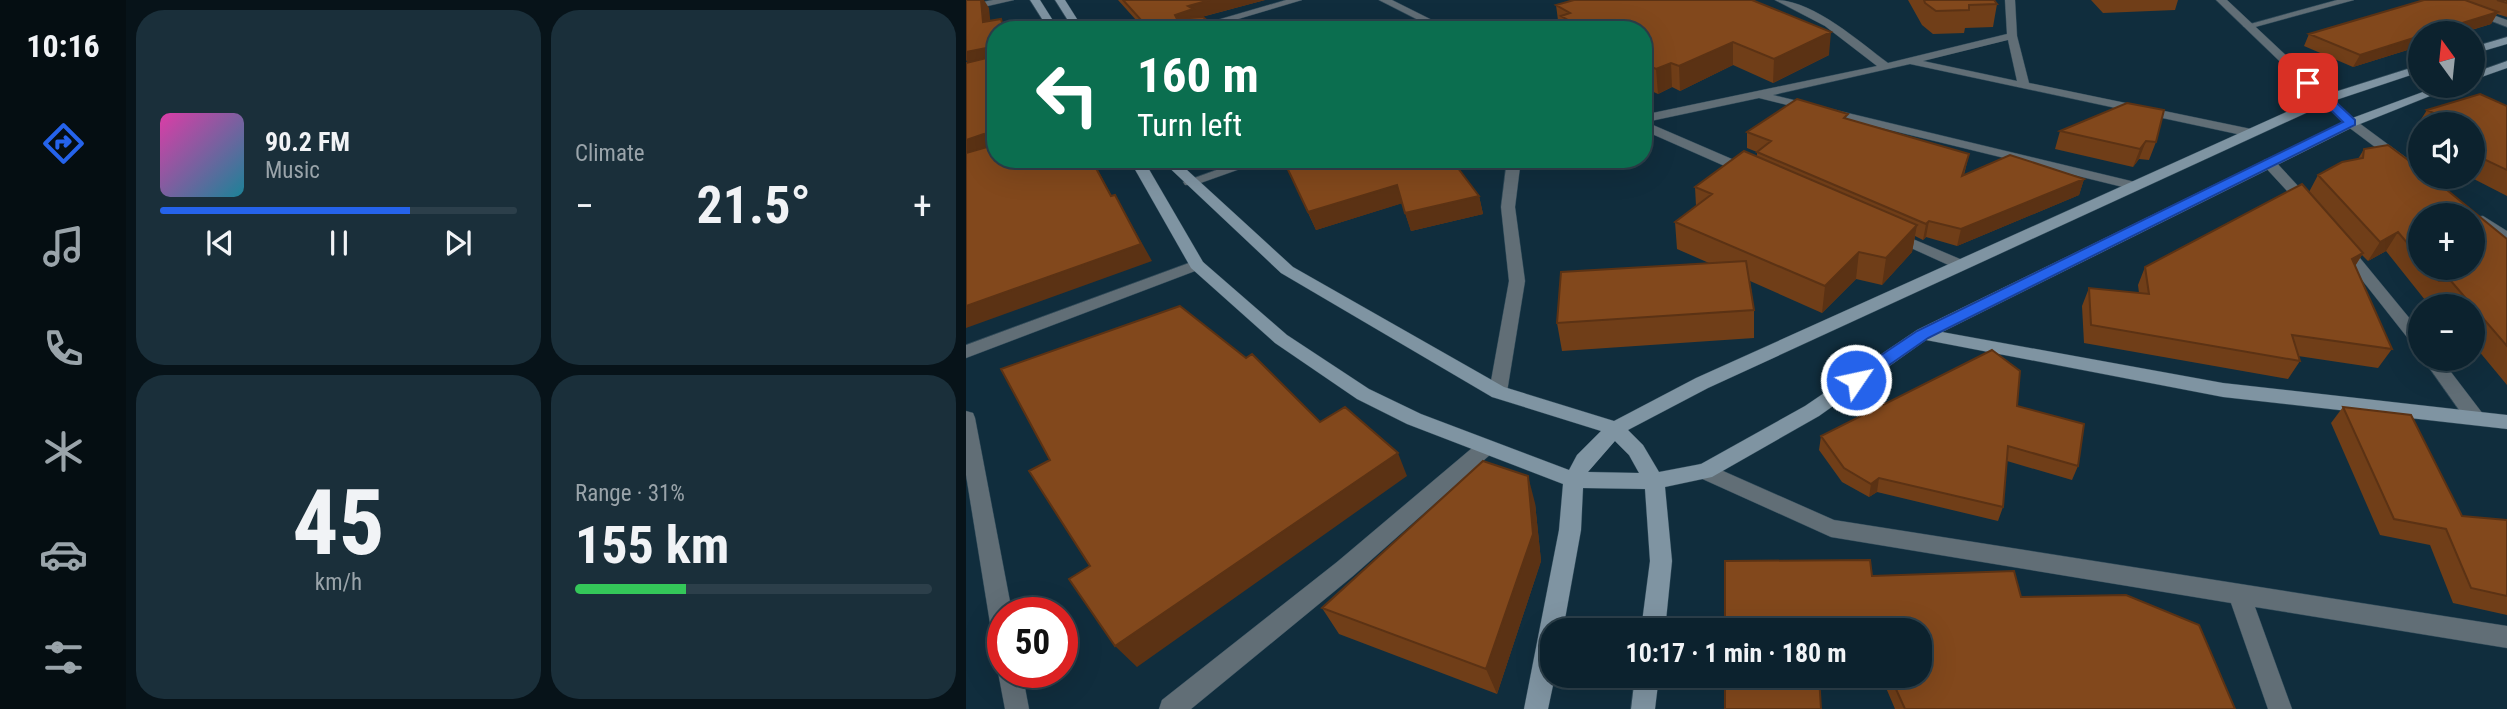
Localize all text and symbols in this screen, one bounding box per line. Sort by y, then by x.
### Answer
north arrow [2408,21,2485,98]
map controls [2408,21,2485,371]
text: 10:16 [26,27,100,65]
text: 160 m [1137,47,1259,104]
icon: left [1022,49,1113,140]
pin [2278,53,2338,113]
icon: arrive [2289,64,2327,102]
text: Turn left [1137,106,1242,144]
button: sound [2408,112,2485,189]
icon: directions [39,119,88,168]
text: 90.2 FM [265,127,350,157]
text: Climate [575,140,645,167]
text: Music [265,157,320,184]
text: 21.5° [696,175,811,236]
text: − [575,184,594,228]
text: + [913,184,932,228]
button: + [2408,203,2485,280]
icon: music [39,222,88,271]
icon: previous [201,224,239,262]
icon: pause [320,224,358,262]
icon: next [439,224,477,262]
button: − [2408,294,2485,371]
icon: phone [39,324,88,373]
position arrow [1819,343,1893,417]
icon: climate [39,427,88,476]
text: 45 [293,470,384,576]
text: Range · 31% [575,480,685,507]
text: 155 km [575,515,729,576]
icon: car [39,530,88,579]
text: km/h [315,569,362,596]
speed limit sign: 50 [987,597,1078,688]
icon: filters [39,633,88,682]
text: 10:17 · 1 min · 180 m [1626,638,1846,668]

